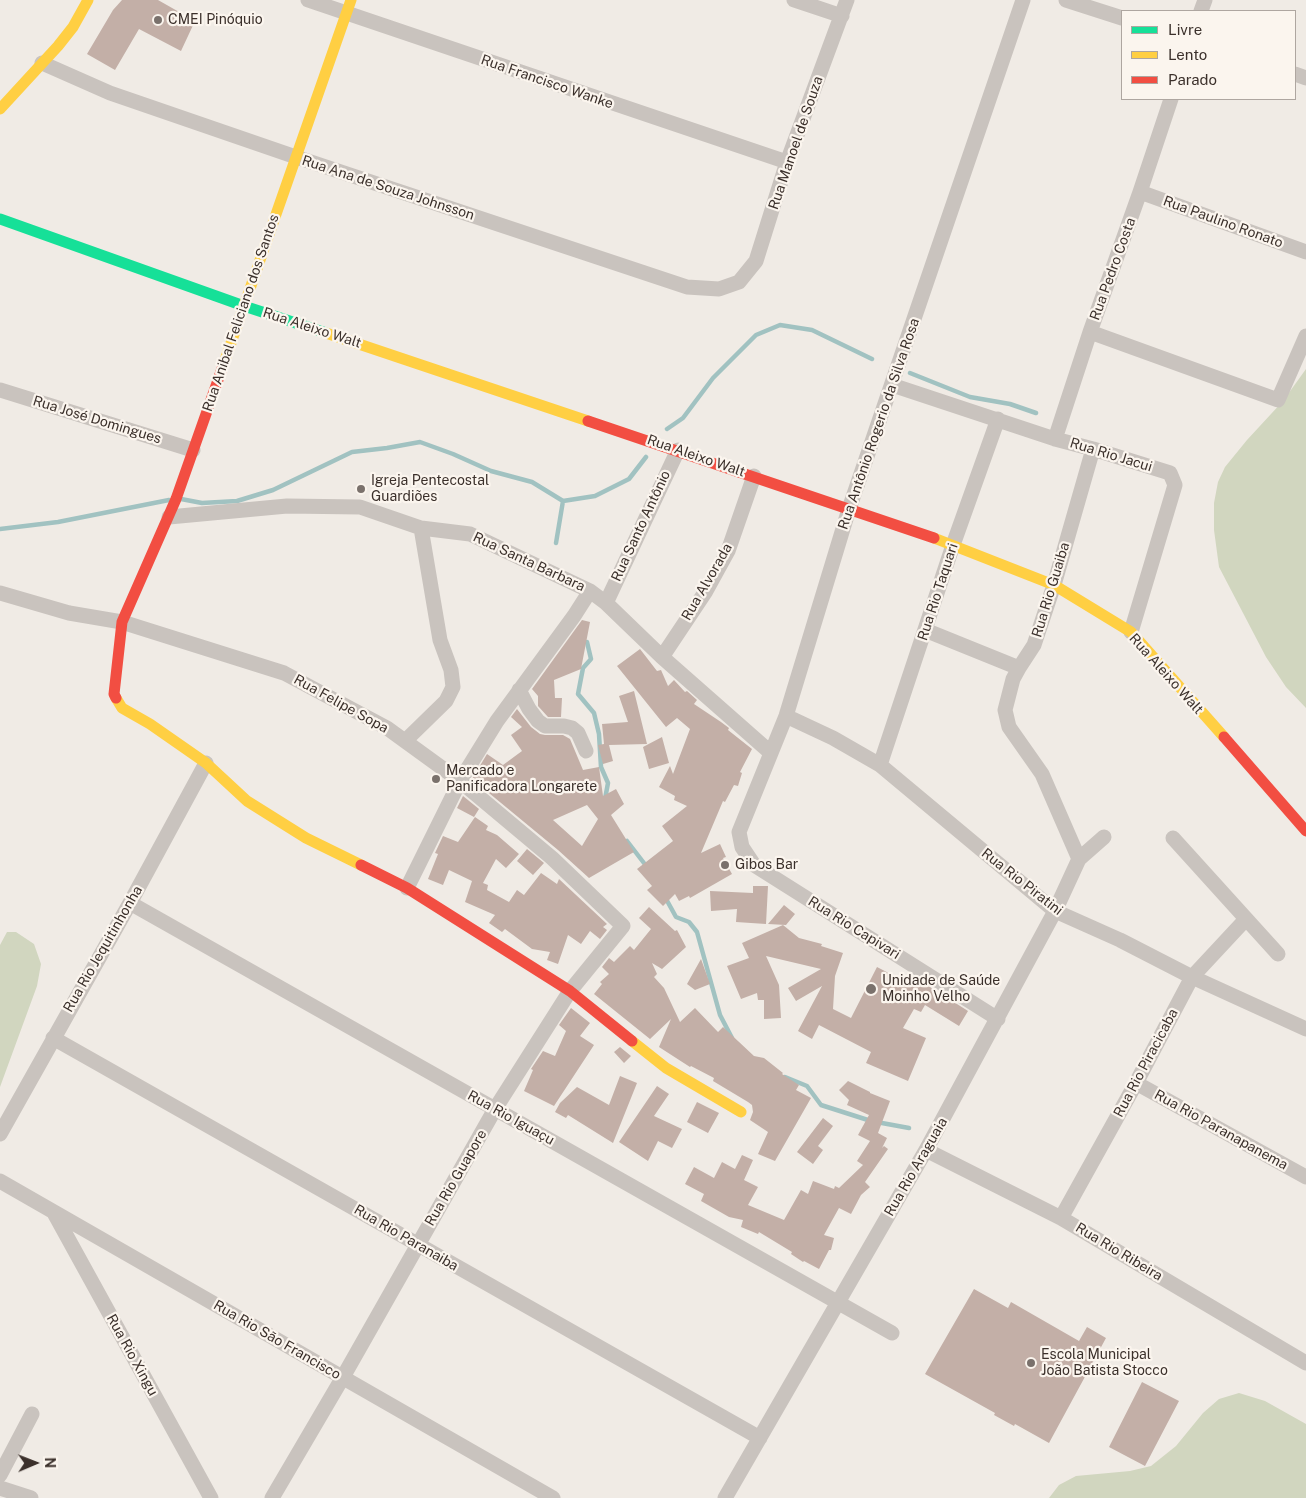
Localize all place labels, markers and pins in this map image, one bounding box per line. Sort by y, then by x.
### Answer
place label: CMEI Pinóquio [168,12,263,28]
marker: CMEI Pinóquio [152,14,164,26]
place label: Igreja Pentecostal Guardiões [371,473,489,506]
marker: Igreja Pentecostal Guardiões [355,483,367,495]
place label: Mercado e Panificadora Longarete [446,763,597,796]
marker: Mercado e Panificadora Longarete [430,773,442,785]
place label: Gibos Bar [735,857,798,873]
marker: Gibos Bar [719,859,731,871]
place label: Unidade de Saúde Moinho Velho [882,973,1000,1006]
marker: Unidade de Saúde Moinho Velho [864,982,878,996]
place label: Escola Municipal João Batista Stocco [1041,1347,1168,1380]
marker: Escola Municipal João Batista Stocco [1025,1357,1037,1369]

